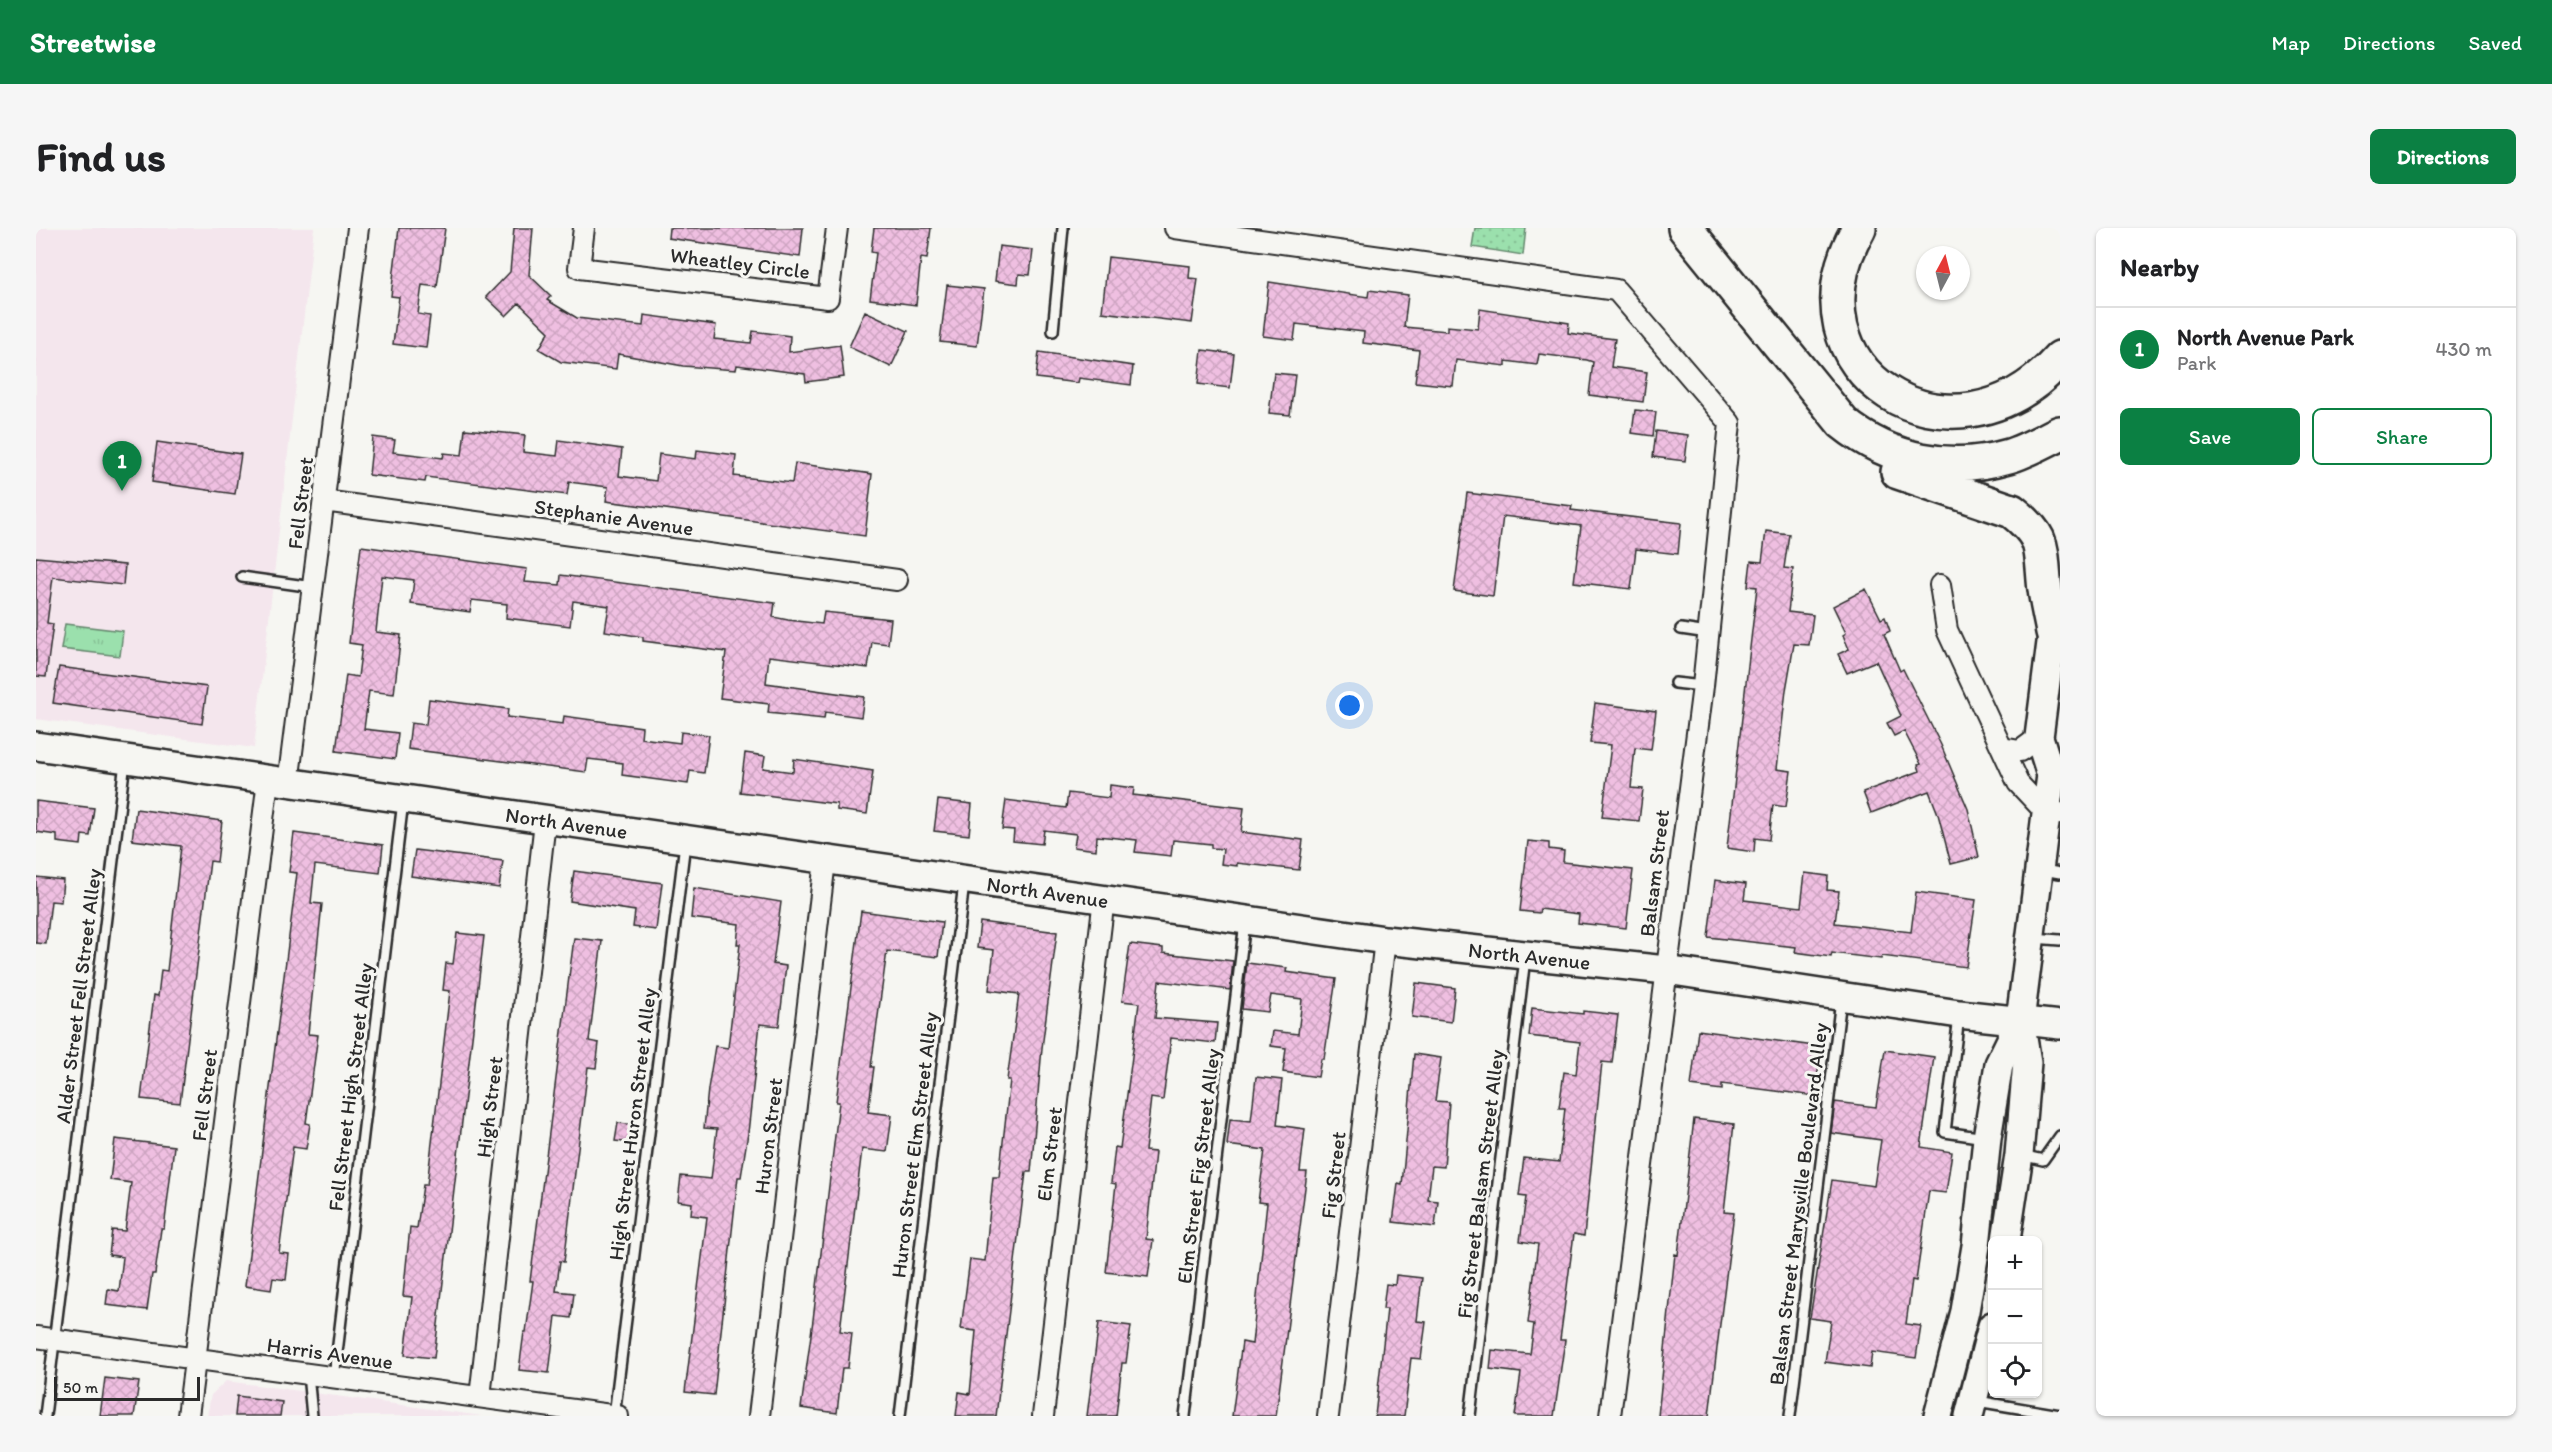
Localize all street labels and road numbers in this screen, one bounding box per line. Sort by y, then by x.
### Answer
street label: Wheatley Circle [669,242,811,284]
street label: Fell Street [282,455,318,550]
street label: Stephanie Avenue [533,493,695,541]
street label: North Avenue [504,801,629,843]
street label: Balsam Street [1634,808,1674,938]
street label: Alder Street Fell Street Alley [50,867,106,1125]
street label: North Avenue [985,870,1110,913]
street label: North Avenue [1467,936,1592,974]
street label: Fell Street High Street Alley [322,961,378,1213]
street label: High Street Huron Street Alley [603,986,661,1262]
street label: Huron Street Elm Street Alley [885,1011,943,1279]
street label: Balsan Street Marysville Boulevard Alley [1763,1021,1833,1387]
street label: Fell Street [186,1047,222,1142]
street label: Elm Street Fig Street Alley [1171,1047,1225,1285]
street label: Fig Street Balsam Street Alley [1451,1048,1509,1320]
street label: High Street [470,1055,508,1159]
street label: Huron Street [748,1076,788,1196]
street label: Elm Street [1031,1105,1067,1203]
street label: Fig Street [1315,1130,1351,1220]
street label: Harris Avenue [265,1332,395,1374]

